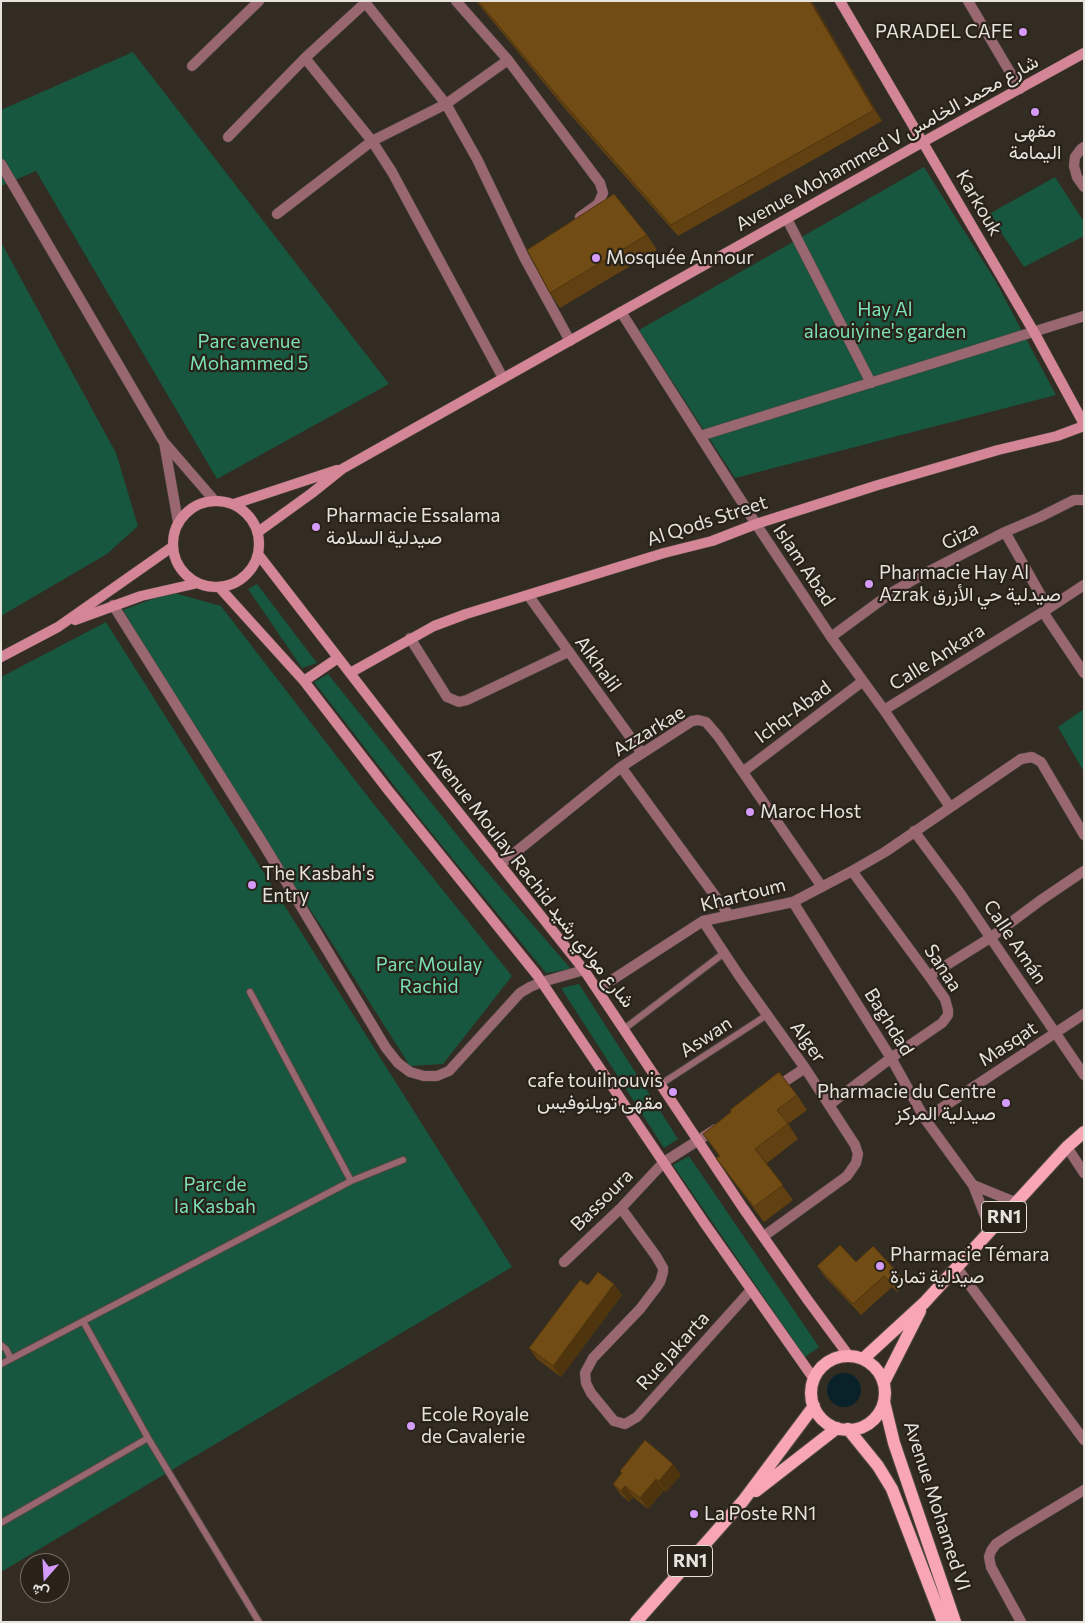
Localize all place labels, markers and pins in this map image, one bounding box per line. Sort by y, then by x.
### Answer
place label: PARADEL CAFE [875,21,1013,43]
marker: PARADEL CAFE [1017,26,1029,38]
marker: مقهى اليمامة [1029,106,1041,118]
place label: مقهى اليمامة [1009,120,1061,164]
place label: Mosquée Annour [606,247,754,269]
marker: Mosquée Annour [590,252,602,264]
place label: Pharmacie Essalama صيدلية السلامة [326,505,500,549]
marker: Pharmacie Essalama صيدلية السلامة [310,521,322,533]
place label: Pharmacie Hay Al Azrak صيدلية حي الأزرق [879,562,1061,606]
marker: Pharmacie Hay Al Azrak صيدلية حي الأزرق [863,578,875,590]
place label: Maroc Host [760,801,861,823]
marker: Maroc Host [744,806,756,818]
place label: The Kasbah's Entry [262,863,375,907]
marker: The Kasbah's Entry [246,879,258,891]
place label: cafe touilnouvis مقهى تويلنوفيس [528,1070,663,1114]
place label: Pharmacie du Centre صيدلية المركز [817,1081,996,1125]
marker: cafe touilnouvis مقهى تويلنوفيس [667,1086,679,1098]
marker: Pharmacie du Centre صيدلية المركز [1000,1097,1012,1109]
place label: Pharmacie Témara صيدلية تمارة [890,1244,1049,1288]
marker: Pharmacie Témara صيدلية تمارة [874,1260,886,1272]
place label: Ecole Royale de Cavalerie [421,1404,529,1448]
marker: Ecole Royale de Cavalerie [405,1420,417,1432]
place label: La Poste RN1 [704,1503,816,1525]
marker: La Poste RN1 [688,1508,700,1520]

